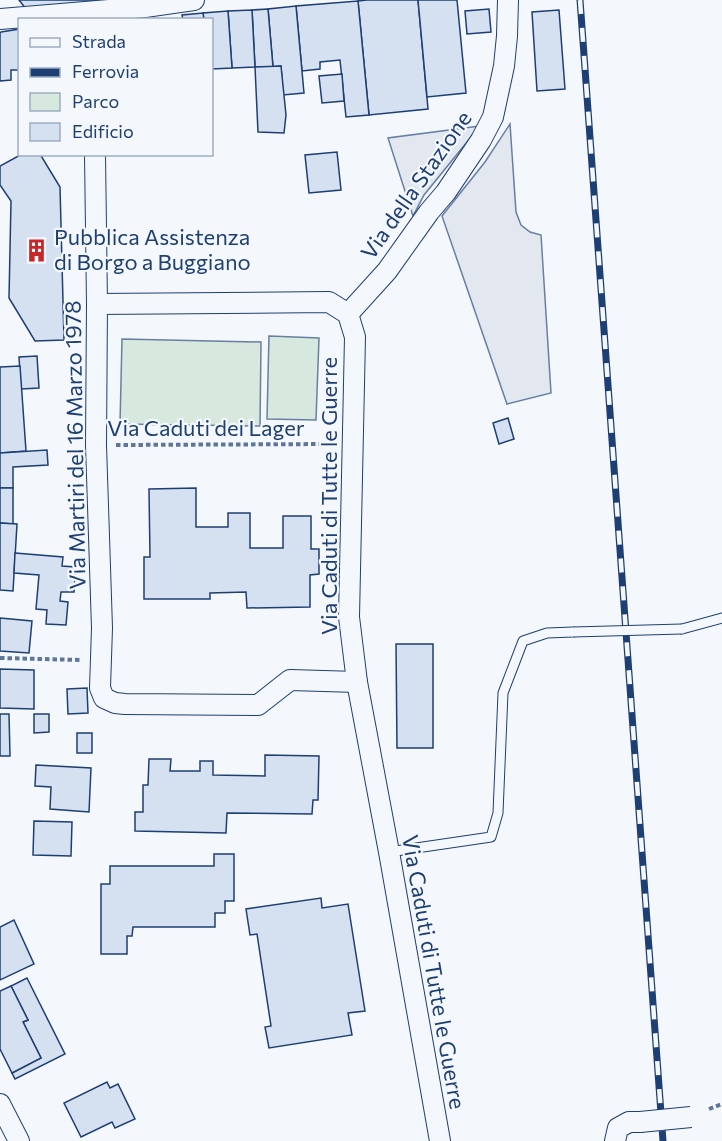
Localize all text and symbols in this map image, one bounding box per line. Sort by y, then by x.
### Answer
legend [18,18,213,156]
text: Strada [72,30,126,52]
text: Ferrovia [72,60,139,82]
text: Parco [72,90,119,112]
street label: Via della Stazione [354,105,477,264]
text: Edificio [72,120,134,142]
place label: Pubblica Assistenza di Borgo a Buggiano [54,223,251,275]
building icon: Pubblica Assistenza di Borgo a Buggiano [23,237,49,263]
street label: Via Martiri del 16 Marzo 1978 [58,300,91,590]
street label: Via Caduti di Tutte le Guerre [315,357,342,635]
street label: Via Caduti dei Lager [107,414,305,441]
street label: Via Caduti di Tutte le Guerre [397,833,472,1111]

